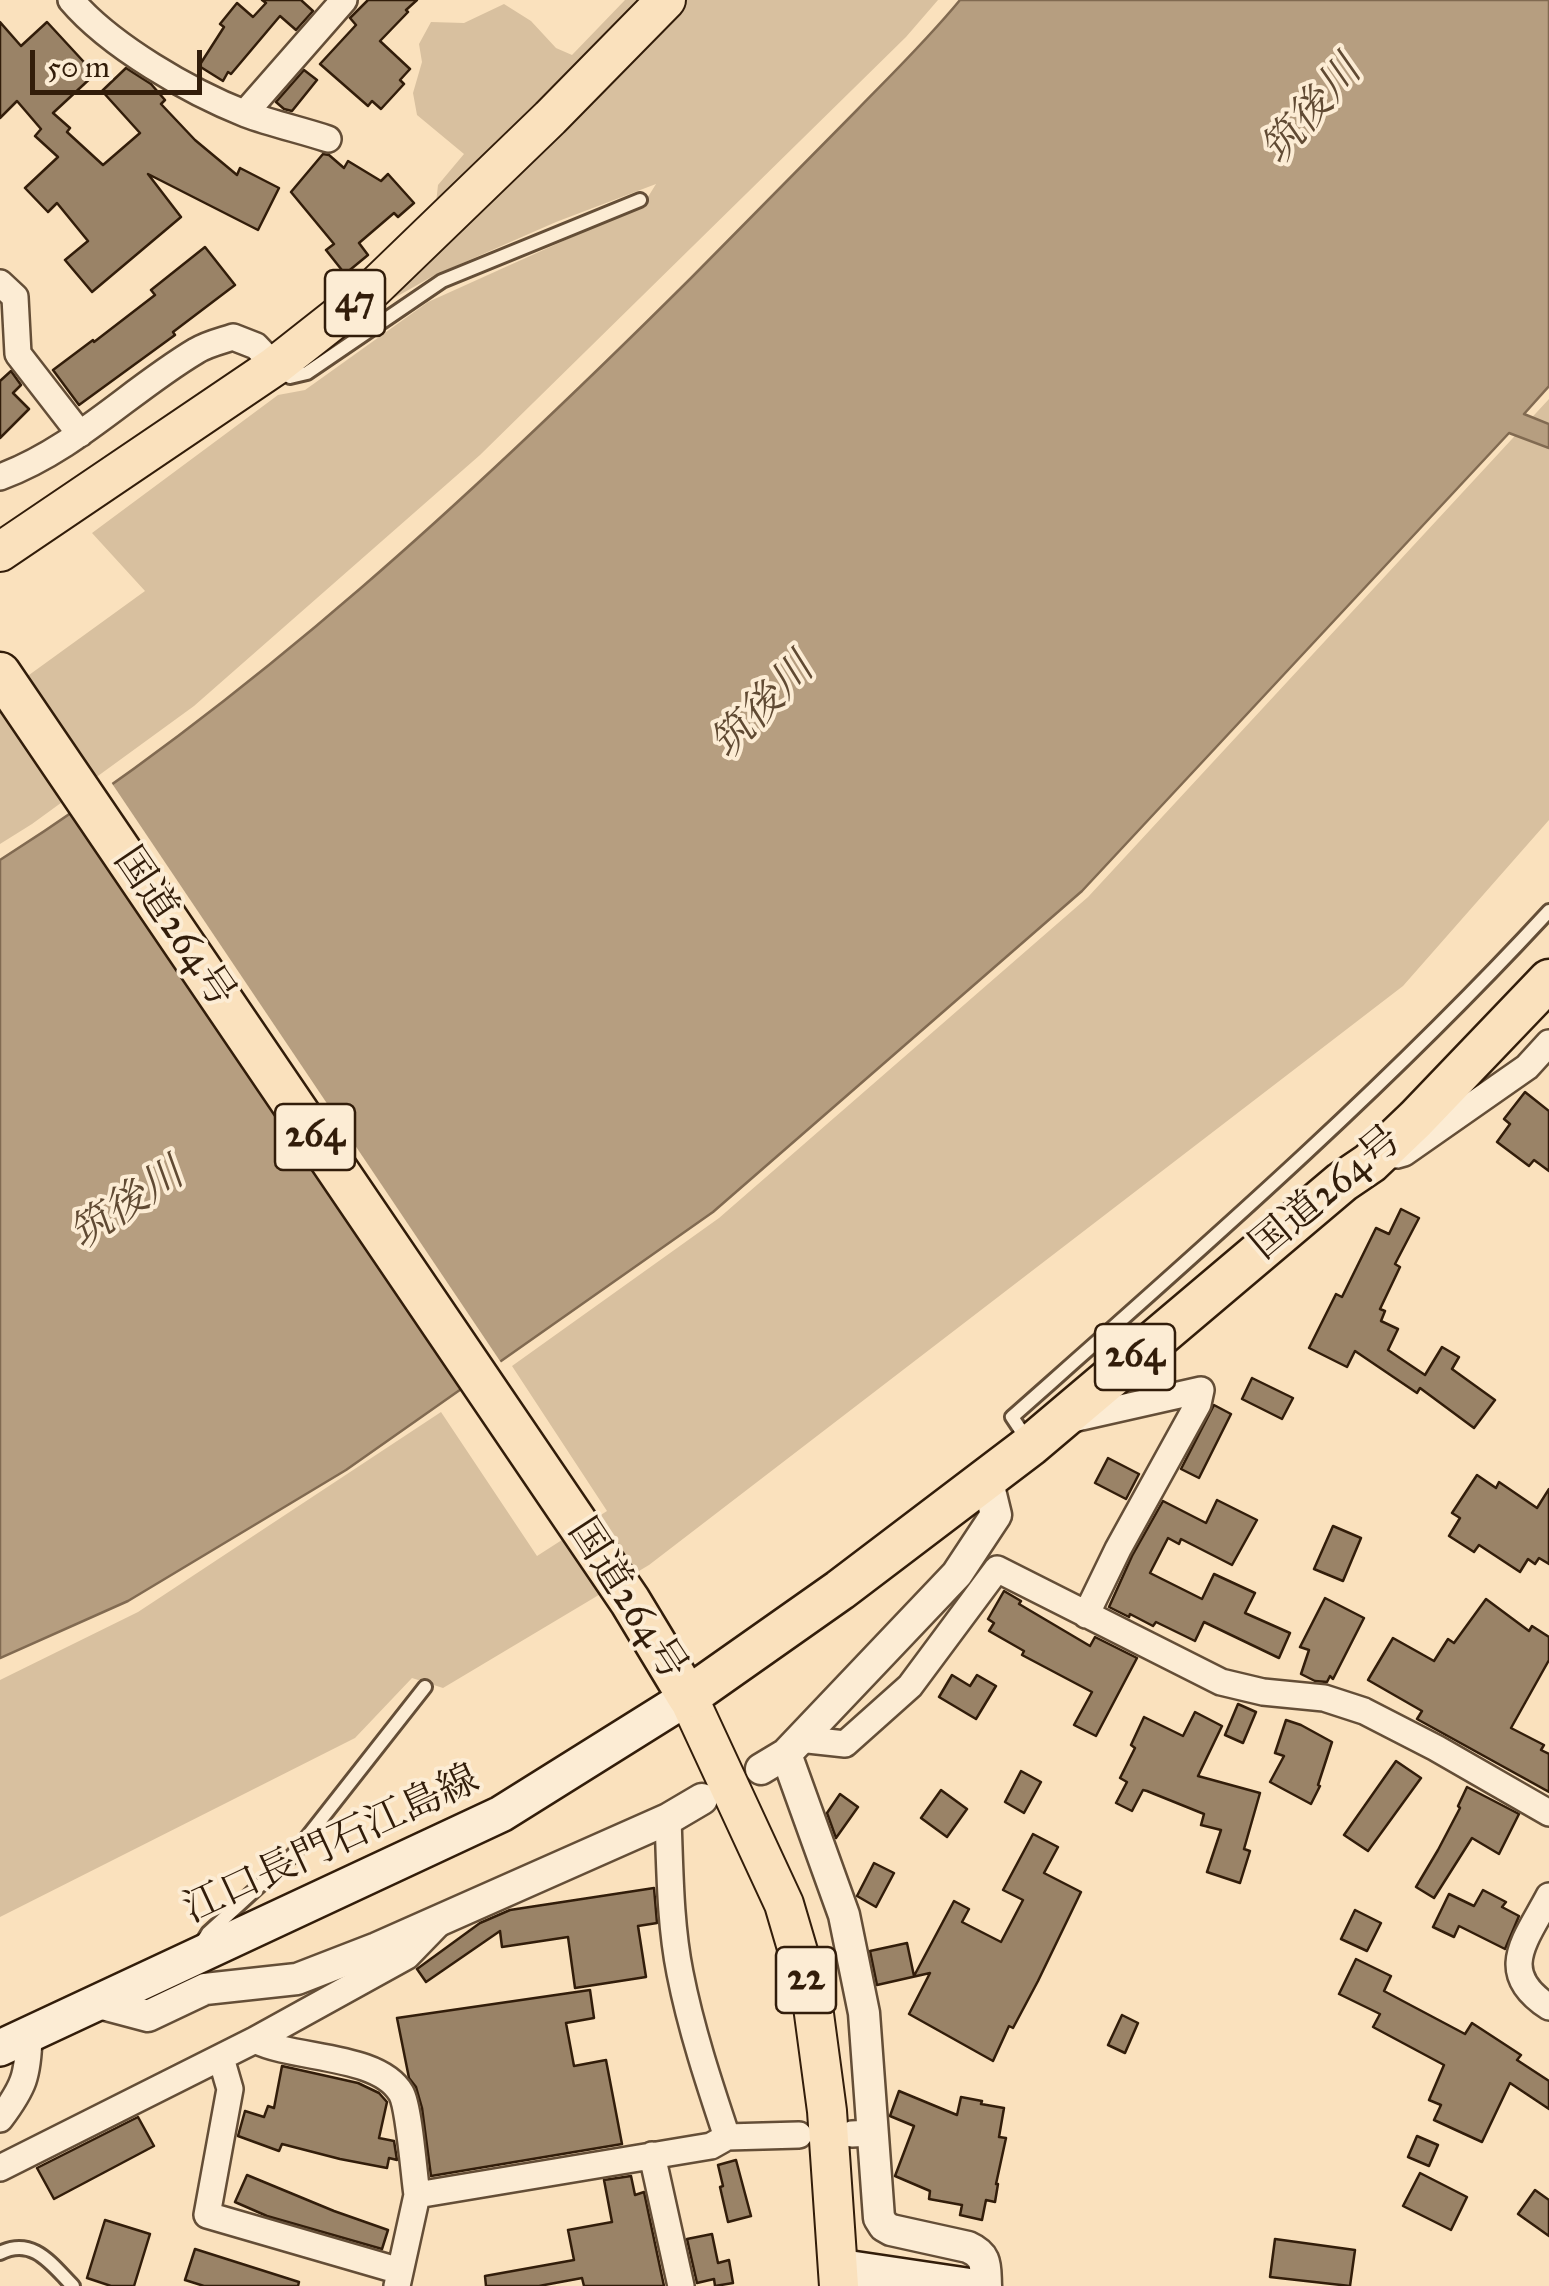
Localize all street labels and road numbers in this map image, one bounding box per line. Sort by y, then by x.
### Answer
road number: 47 [325,270,385,336]
street label: 国道264号 [102,839,244,1017]
road number: 264 [275,1104,355,1170]
street label: 国道264号 [1242,1117,1412,1271]
road number: 264 [1095,1324,1175,1390]
street label: 国道264号 [556,1510,696,1690]
street label: 江口長門石江島線 [177,1757,487,1935]
road number: 22 [776,1947,836,2013]

